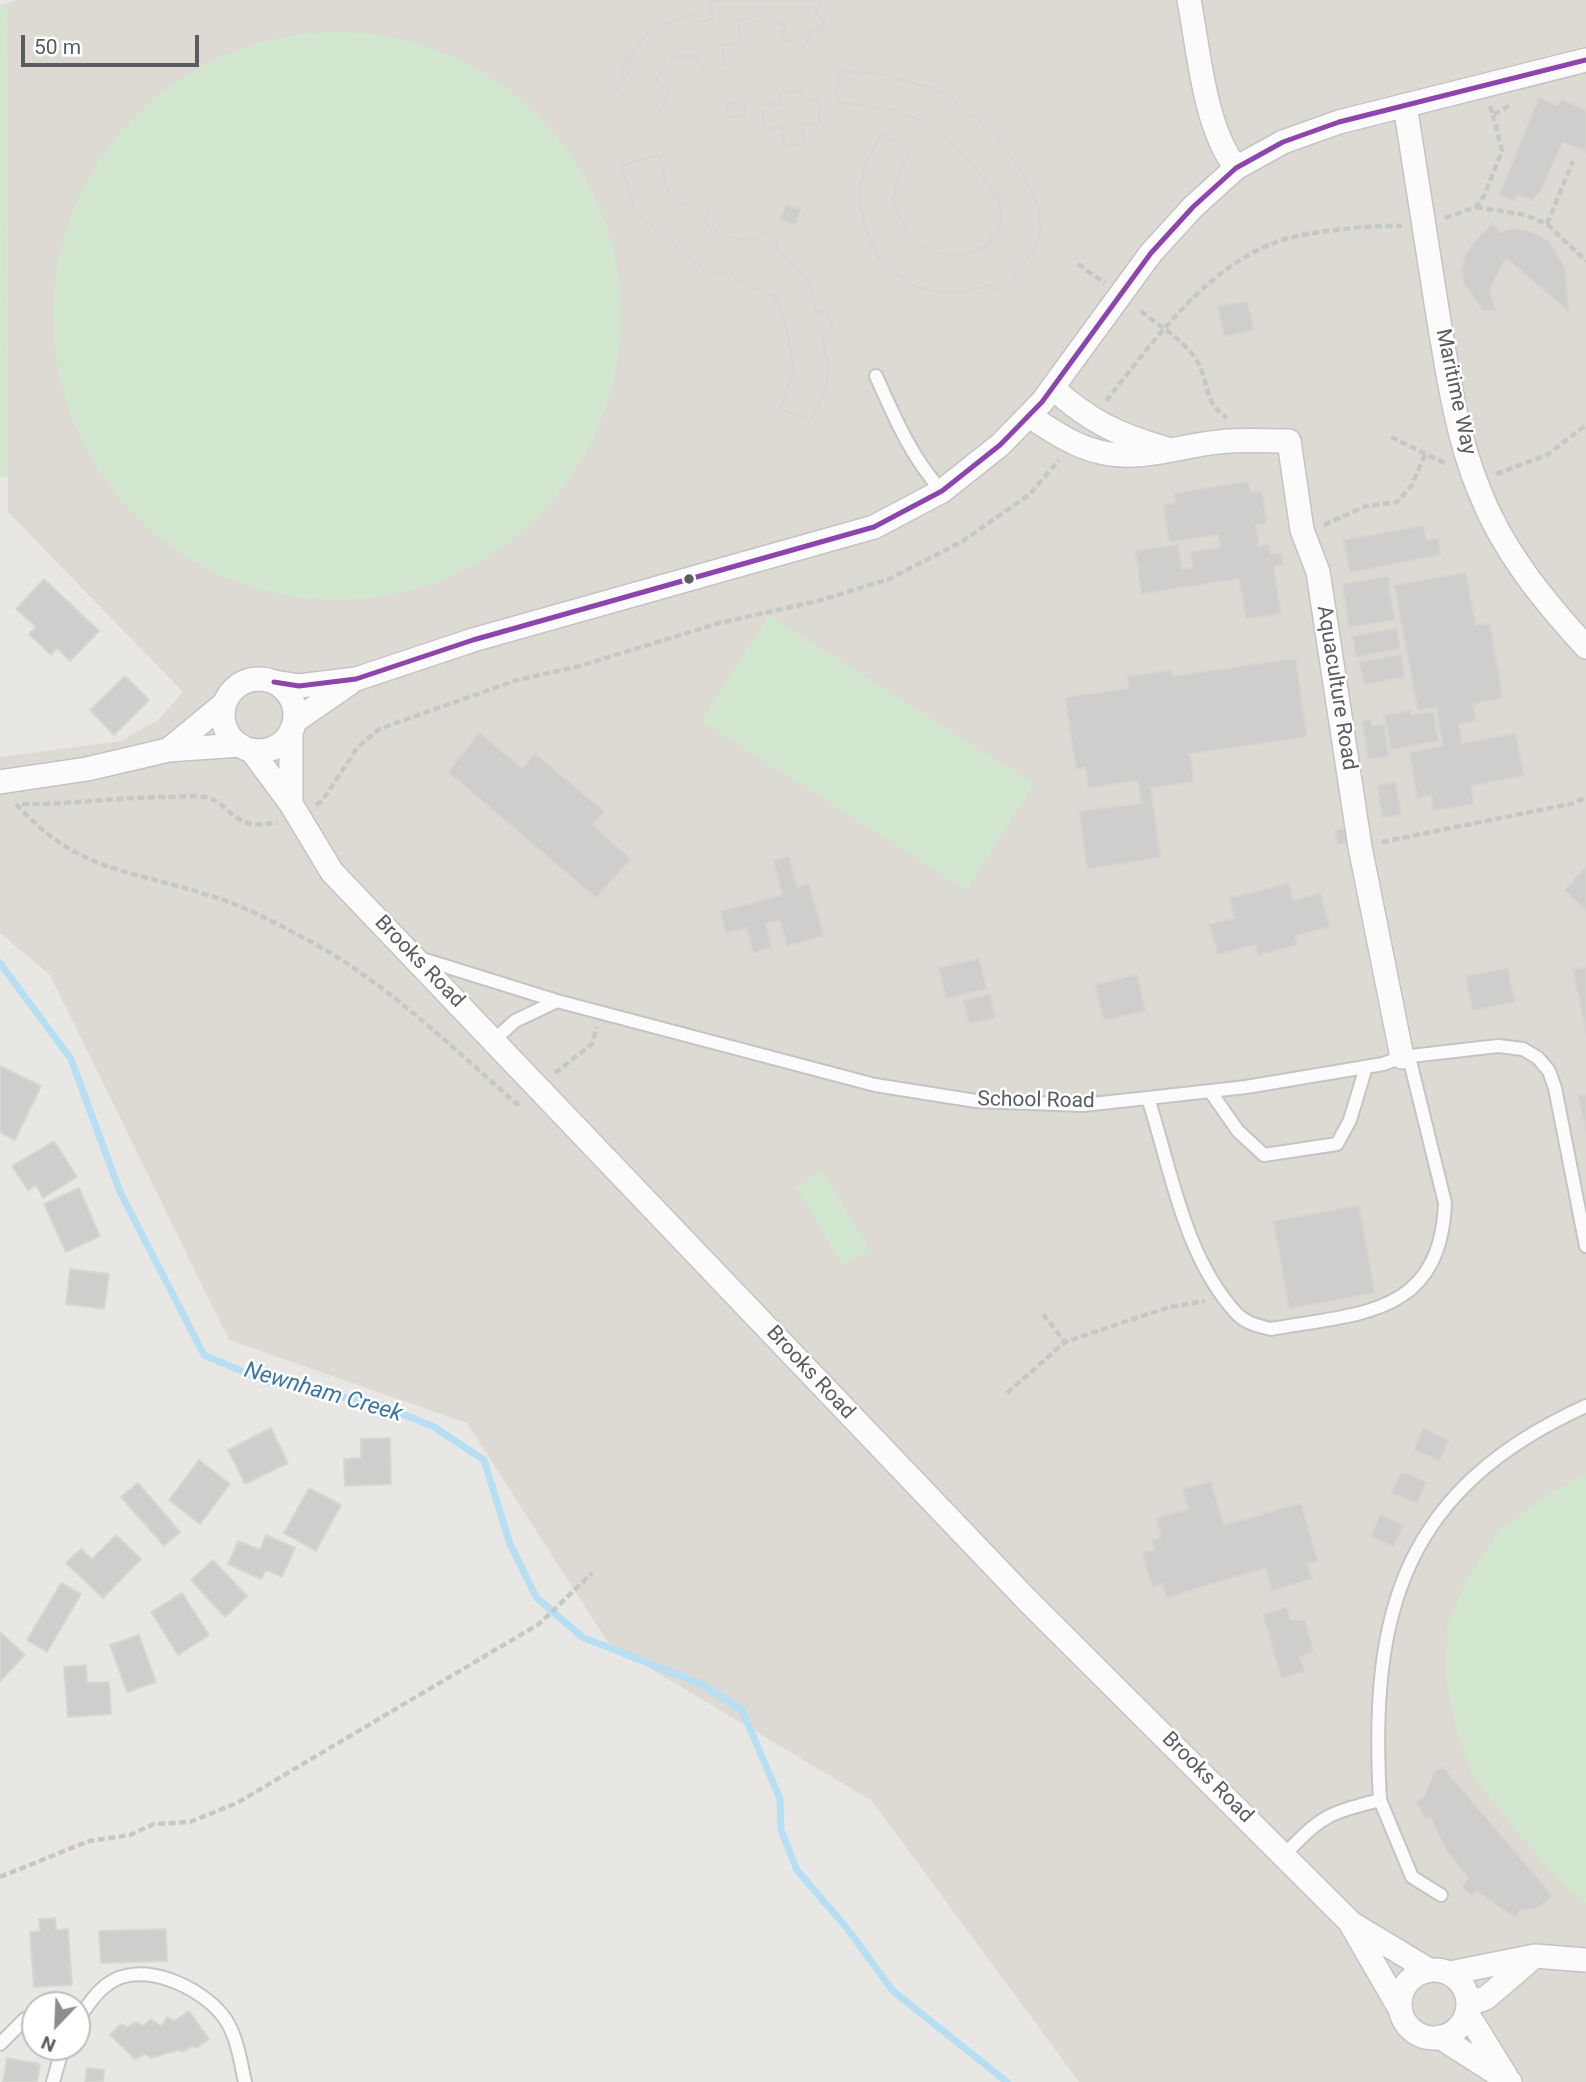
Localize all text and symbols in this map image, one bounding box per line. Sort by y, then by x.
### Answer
scale bar [24,21,203,65]
text: 50 m [34,35,81,59]
street label: Maritime Way [1429,327,1481,457]
unlabelled marker [682,572,696,586]
street label: Aquaculture Road [1311,604,1361,772]
street label: Brooks Road [369,911,469,1013]
street label: School Road [977,1087,1095,1115]
street label: Brooks Road [760,1321,860,1425]
water label: Newnham Creek [241,1357,405,1429]
street label: Brooks Road [1156,1727,1258,1829]
north arrow [21,1991,91,2061]
text: N [38,2031,59,2057]

